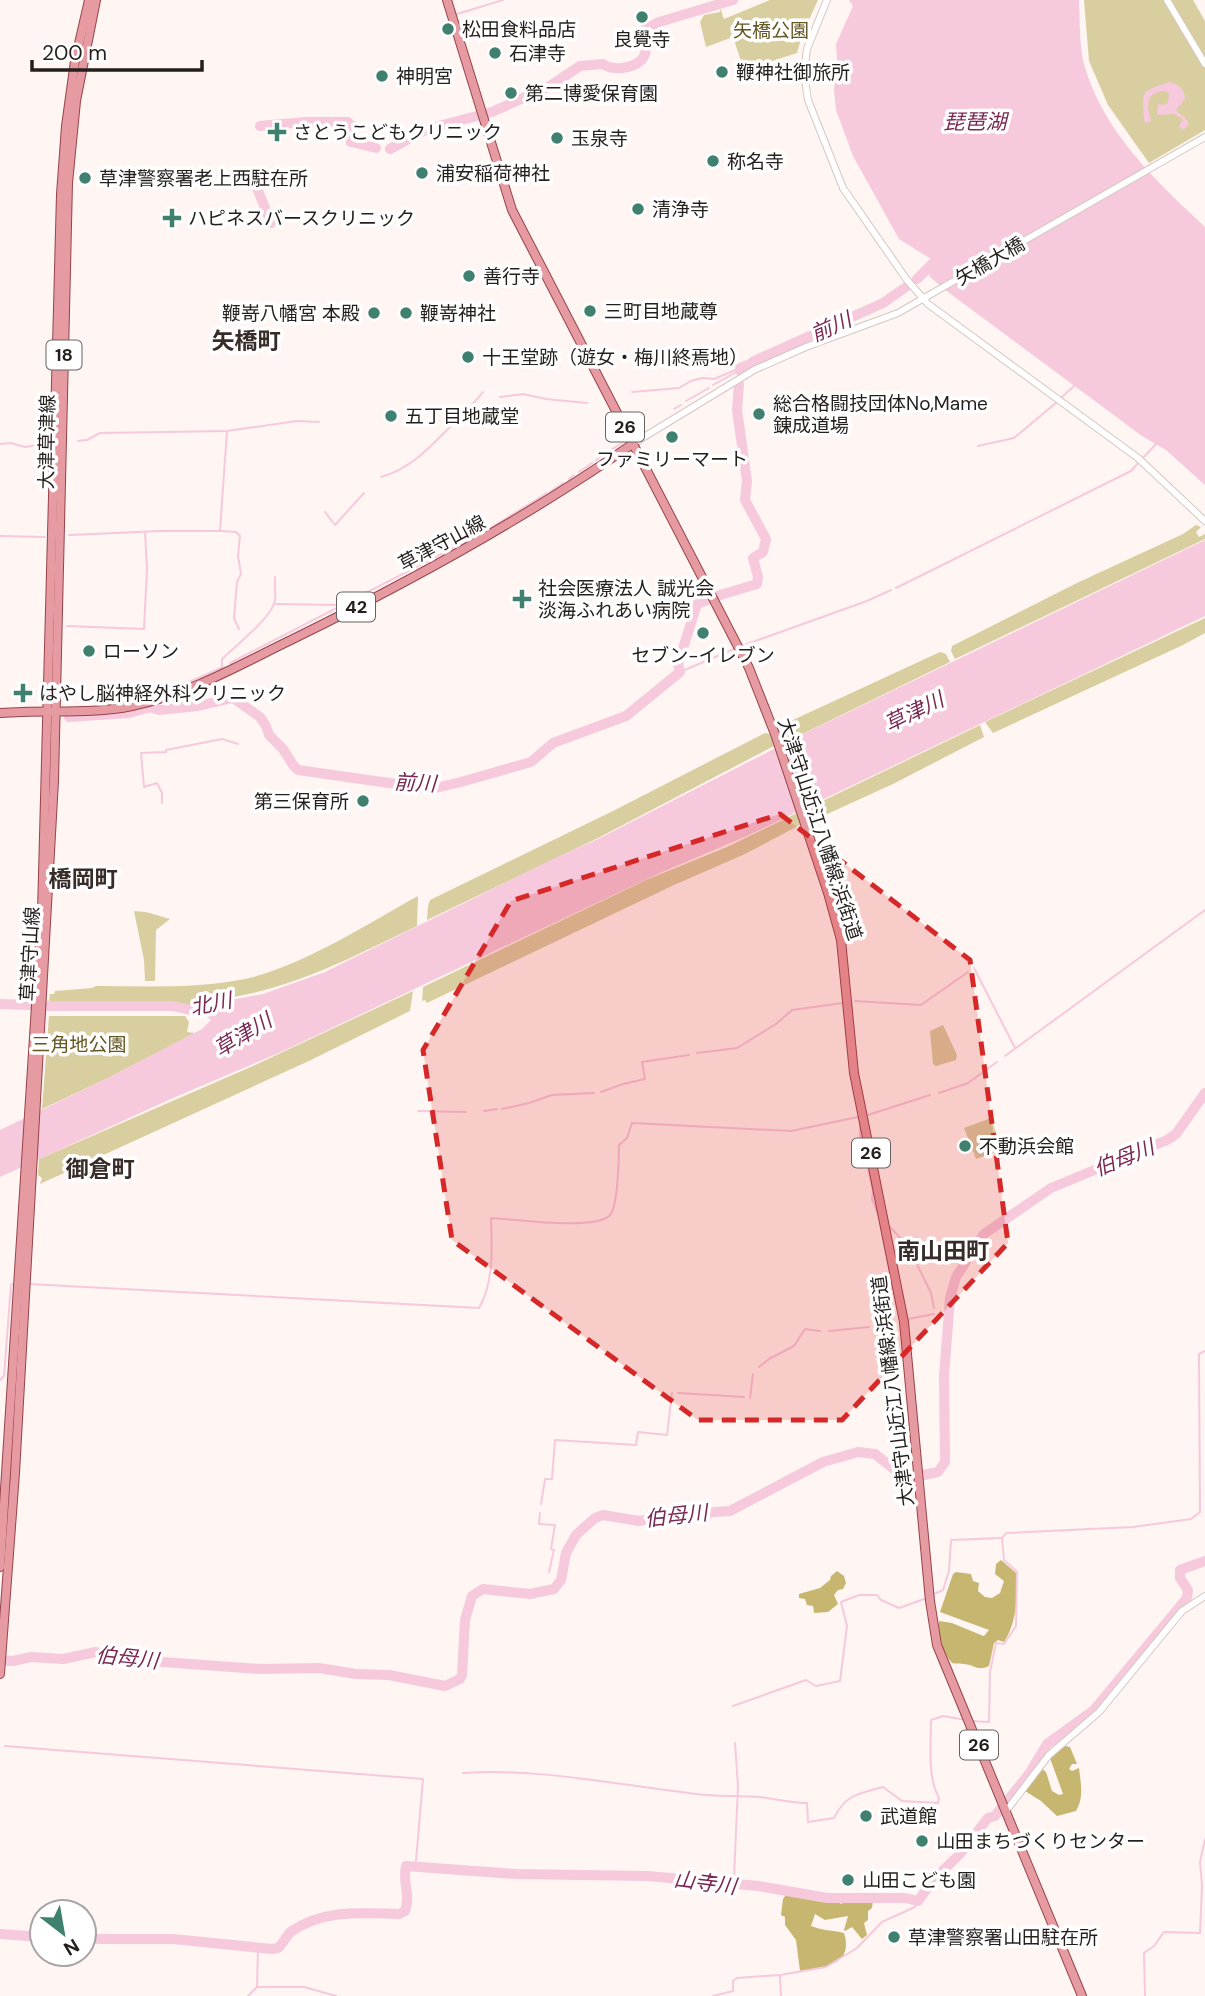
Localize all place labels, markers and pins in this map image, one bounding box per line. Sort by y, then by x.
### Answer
marker: 良覺寺 [634,9,650,25]
place label: 松田食料品店 [462,17,576,42]
marker: 松田食料品店 [440,21,456,37]
place label: 良覺寺 [613,27,671,52]
place label: 石津寺 [509,41,566,66]
marker: 石津寺 [487,45,503,61]
place label: 鞭神社御旅所 [736,60,850,85]
place label: 神明宮 [396,64,453,89]
marker: 鞭神社御旅所 [714,64,730,80]
marker: 神明宮 [374,68,390,84]
place label: 第二博愛保育園 [525,81,658,106]
marker: 第二博愛保育園 [503,85,519,101]
place label: さとうこどもクリニック [293,120,502,145]
marker: さとうこどもクリニック [267,122,287,142]
place label: 玉泉寺 [571,126,628,151]
marker: 玉泉寺 [549,130,565,146]
place label: 称名寺 [727,149,784,174]
marker: 称名寺 [705,153,721,169]
place label: 浦安稲荷神社 [436,161,550,186]
marker: 浦安稲荷神社 [414,165,430,181]
place label: 草津警察署老上西駐在所 [99,166,308,191]
marker: 草津警察署老上西駐在所 [77,170,93,186]
place label: 清浄寺 [652,197,709,222]
marker: 清浄寺 [630,201,646,217]
place label: ハピネスバースクリニック [188,206,415,231]
marker: ハピネスバースクリニック [162,208,182,228]
place label: 善行寺 [483,264,540,289]
marker: 善行寺 [461,268,477,284]
place label: 三町目地蔵尊 [604,299,718,324]
place label: 鞭嵜八幡宮 本殿 [222,301,360,326]
place label: 鞭嵜神社 [420,301,496,326]
marker: 三町目地蔵尊 [582,303,598,319]
marker: 鞭嵜八幡宮 本殿 [366,305,382,321]
marker: 鞭嵜神社 [398,305,414,321]
place label: 十王堂跡（遊女・梅川終焉地） [482,345,748,370]
marker: 十王堂跡（遊女・梅川終焉地） [460,349,476,365]
place label: 総合格闘技団体No,Mame 錬成道場 [773,391,988,438]
place label: 五丁目地蔵堂 [405,404,519,429]
marker: 総合格闘技団体No,Mame 錬成道場 [751,406,767,422]
marker: 五丁目地蔵堂 [383,408,399,424]
marker: ファミリーマート [664,429,680,445]
place label: ファミリーマート [596,447,748,472]
place label: 社会医療法人 誠光会 淡海ふれあい病院 [538,576,714,623]
marker: 社会医療法人 誠光会 淡海ふれあい病院 [512,589,532,609]
marker: セブン-イレブン [695,625,711,641]
place label: ローソン [103,639,179,664]
marker: ローソン [81,643,97,659]
place label: セブン-イレブン [631,643,775,668]
place label: はやし脳神経外科クリニック [39,681,286,706]
marker: はやし脳神経外科クリニック [13,683,33,703]
place label: 第三保育所 [254,789,349,814]
marker: 第三保育所 [355,793,371,809]
place label: 不動浜会館 [979,1134,1074,1159]
marker: 不動浜会館 [957,1138,973,1154]
place label: 武道館 [880,1804,937,1829]
marker: 武道館 [858,1808,874,1824]
place label: 山田まちづくりセンター [936,1829,1145,1854]
marker: 山田まちづくりセンター [914,1833,930,1849]
place label: 山田こども園 [862,1868,976,1893]
marker: 山田こども園 [840,1872,856,1888]
place label: 草津警察署山田駐在所 [908,1925,1098,1950]
marker: 草津警察署山田駐在所 [886,1929,902,1945]

